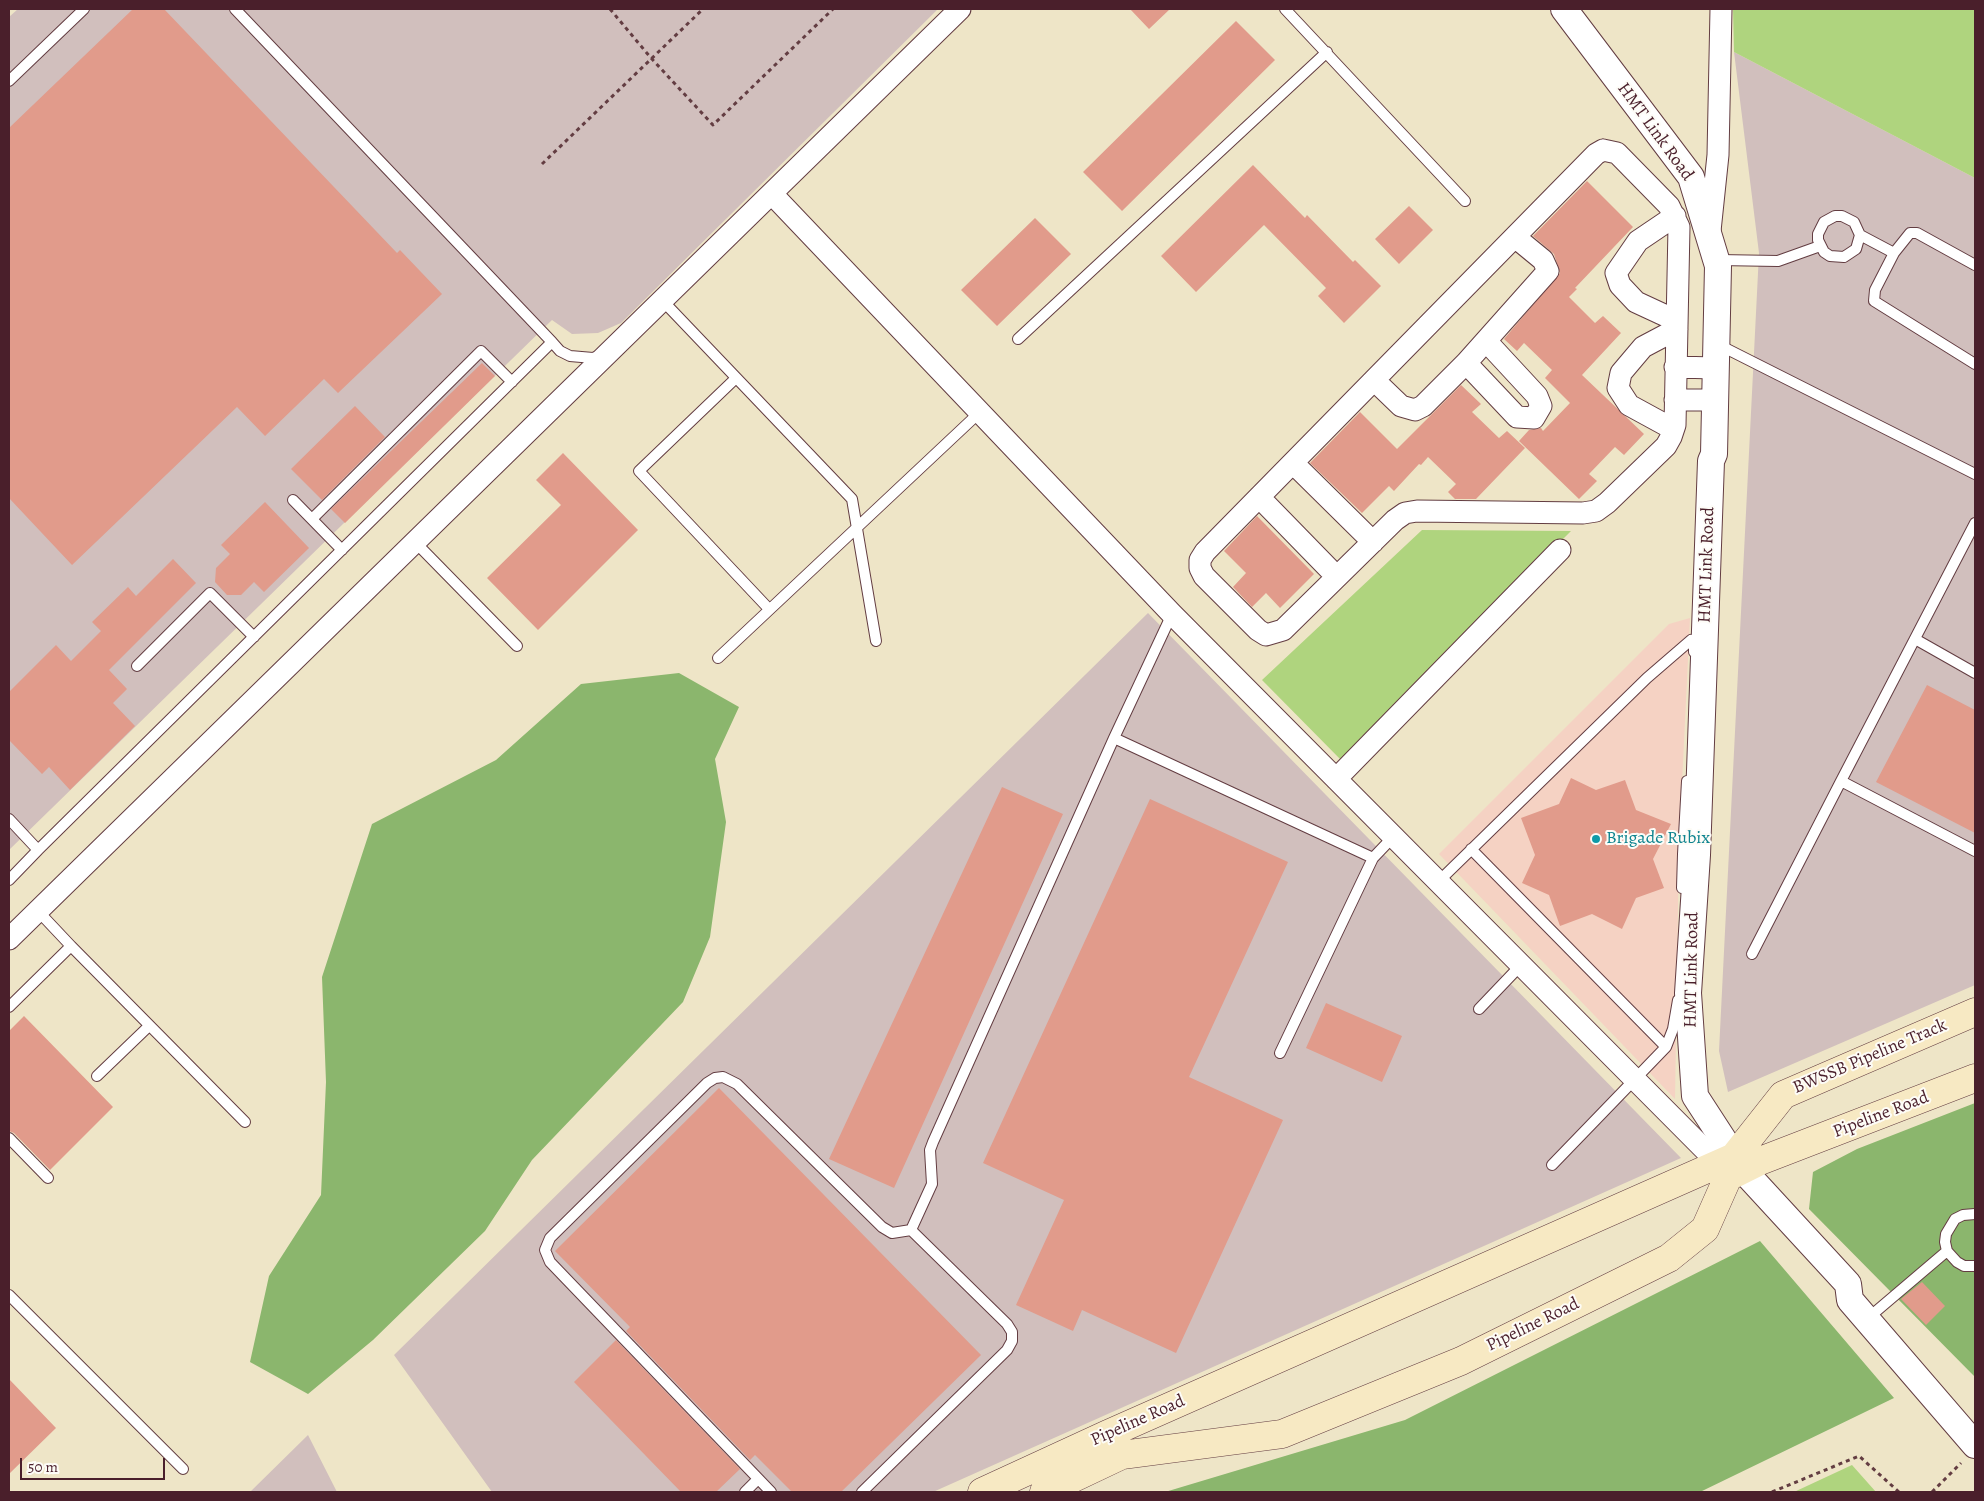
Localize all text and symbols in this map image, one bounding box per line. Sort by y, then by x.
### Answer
street label: HMT Link Road [1612,79,1698,185]
street label: HMT Link Road [1694,507,1720,623]
place label: Brigade Rubix [1606,828,1710,850]
marker: Brigade Rubix [1590,833,1602,845]
street label: HMT Link Road [1680,912,1704,1028]
street label: BWSSB Pipeline Track [1790,1015,1950,1099]
street label: Pipeline Road [1830,1087,1932,1143]
street label: Pipeline Road [1483,1293,1583,1357]
street label: Pipeline Road [1088,1391,1188,1451]
scale bar [22,1448,168,1480]
text: 50 m [28,1457,58,1477]

